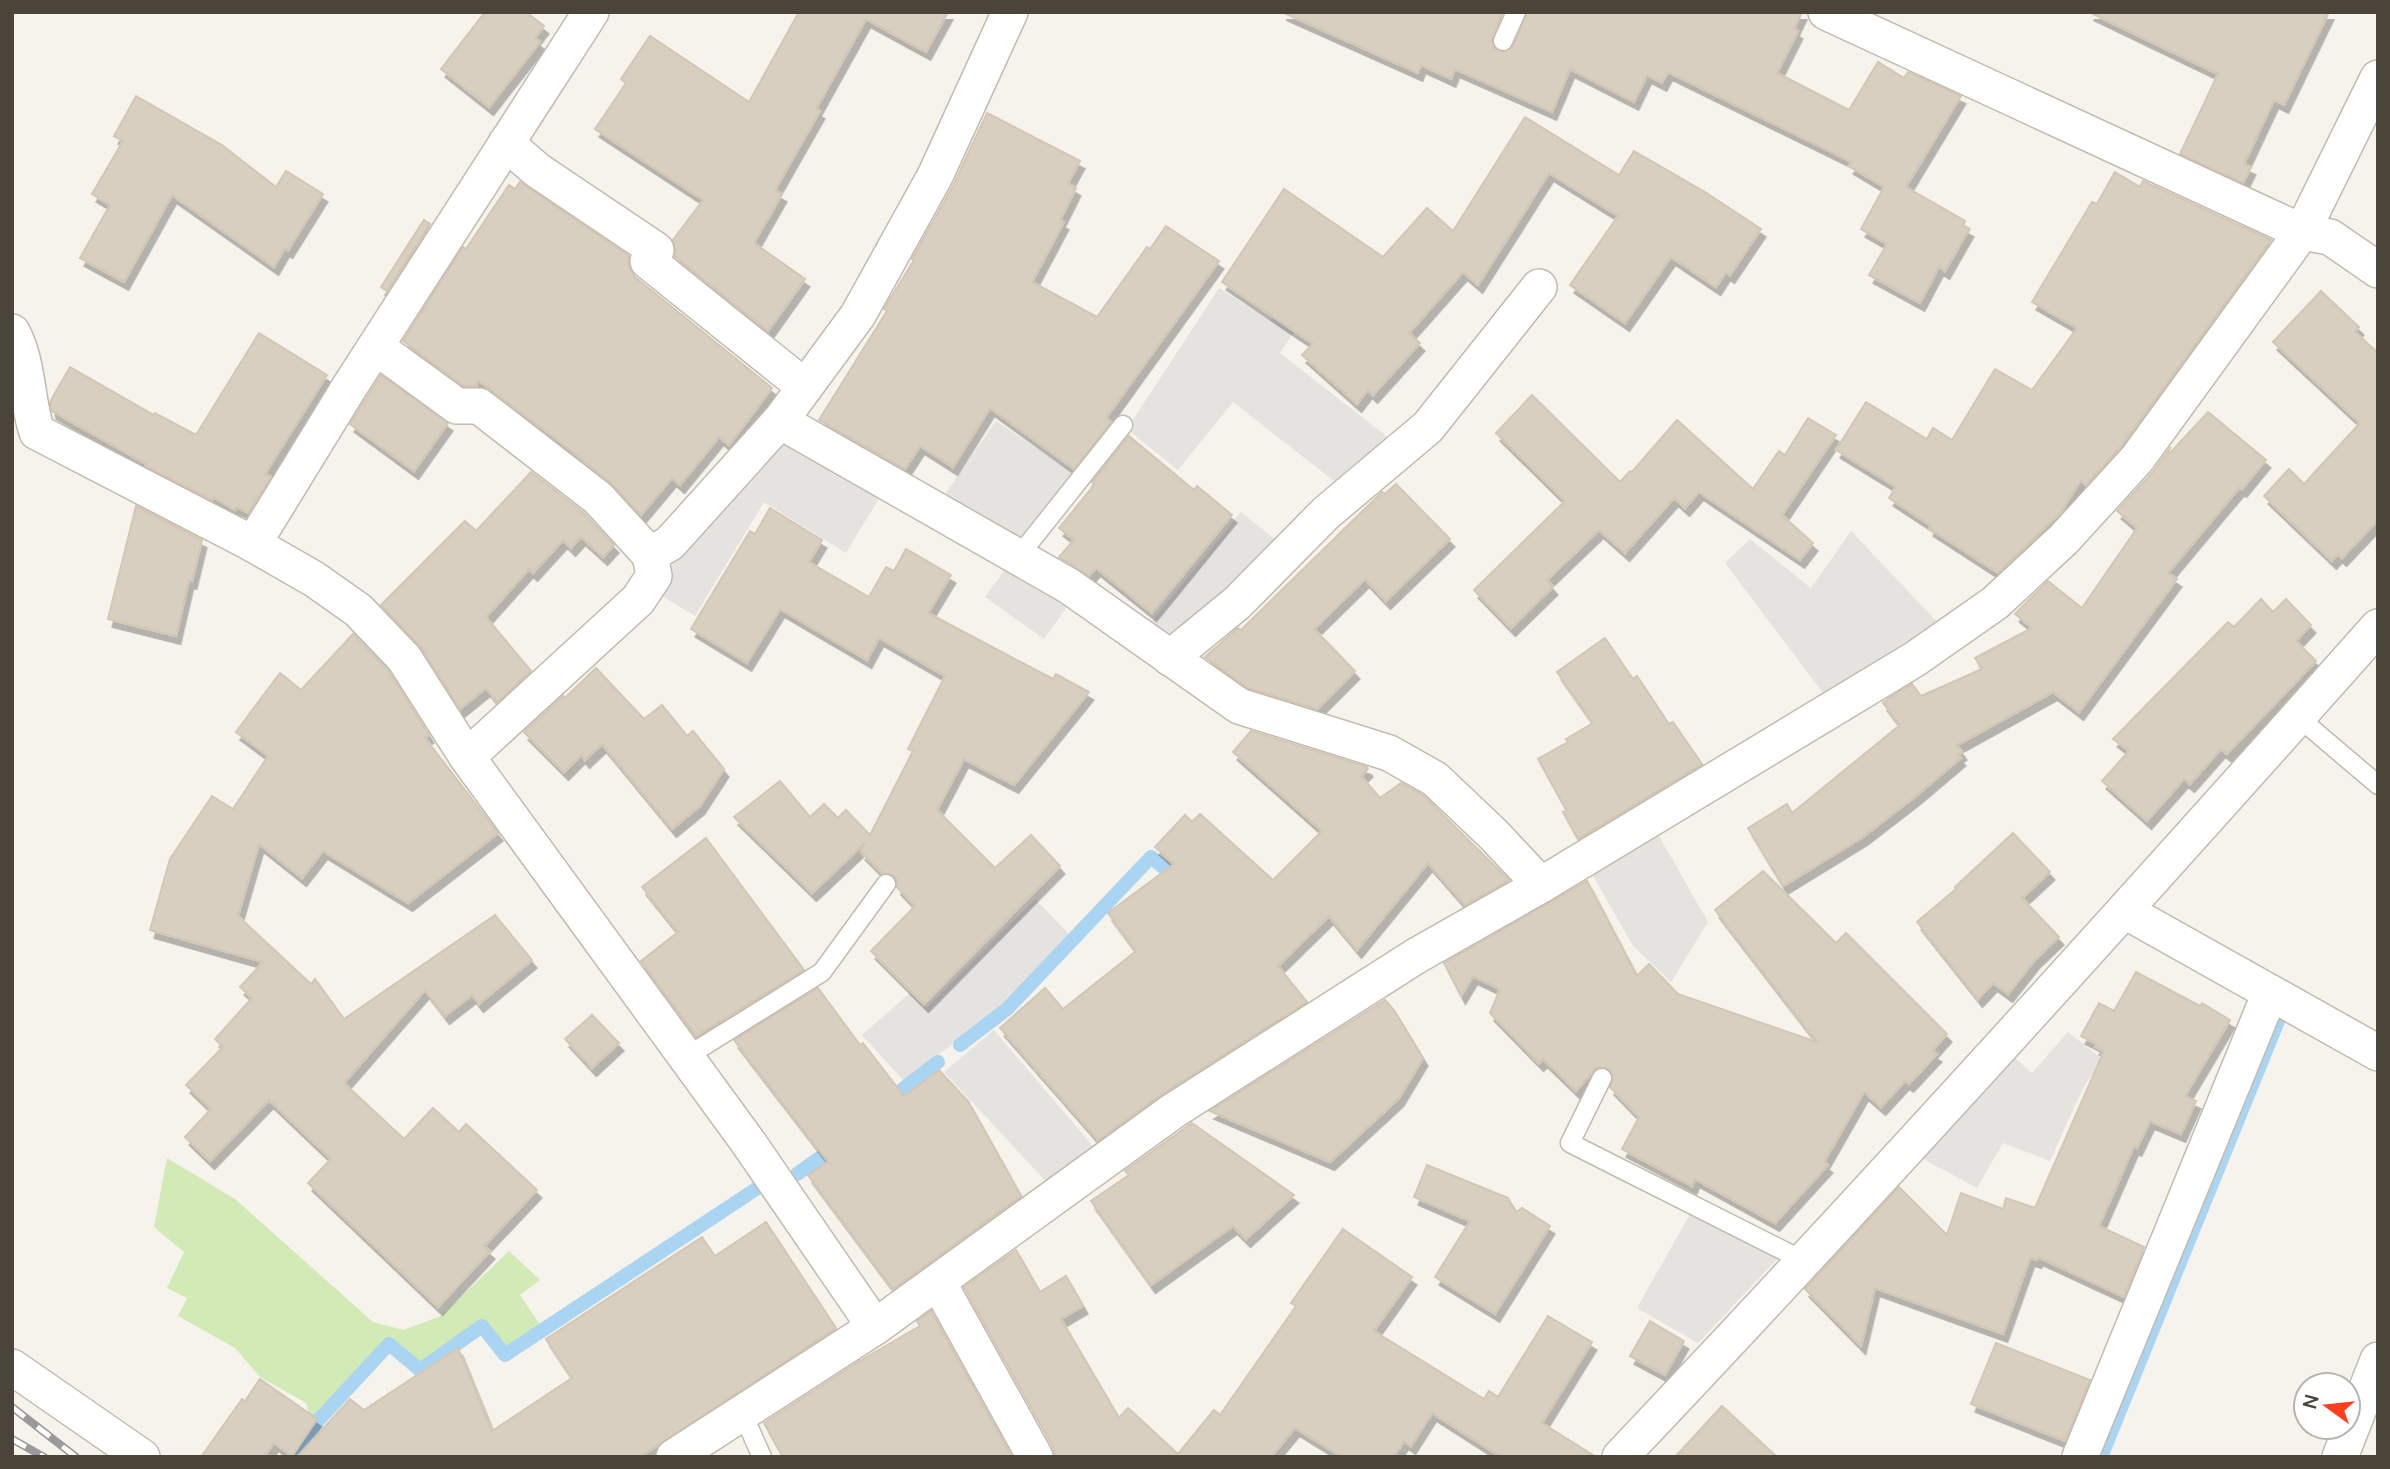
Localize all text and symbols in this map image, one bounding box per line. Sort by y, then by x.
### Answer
north arrow [2292,1371,2362,1441]
text: N [2296,1392,2325,1412]

